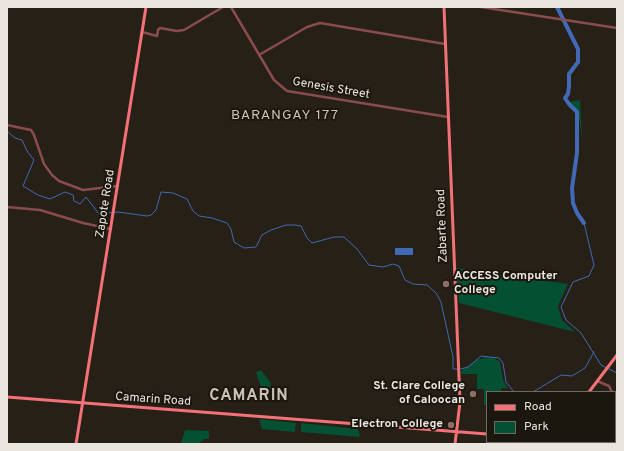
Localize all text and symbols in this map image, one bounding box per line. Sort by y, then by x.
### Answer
street label: Genesis Street [291,75,371,103]
district label: BARANGAY 177 [231,108,339,124]
street label: Zapote Road [93,169,119,239]
street label: Zabarte Road [435,189,451,263]
place label: ACCESS Computer College [454,270,558,298]
marker: ACCESS Computer College [441,279,451,289]
place label: St. Clare College of Caloocan [373,380,465,408]
district label: CAMARIN [209,387,289,407]
marker: St. Clare College of Caloocan [468,389,478,399]
street label: Camarin Road [115,390,191,410]
legend [486,391,616,443]
text: Road [524,399,552,415]
place label: Electron College [351,418,443,432]
text: Park [524,419,549,435]
marker: Electron College [446,420,456,430]

